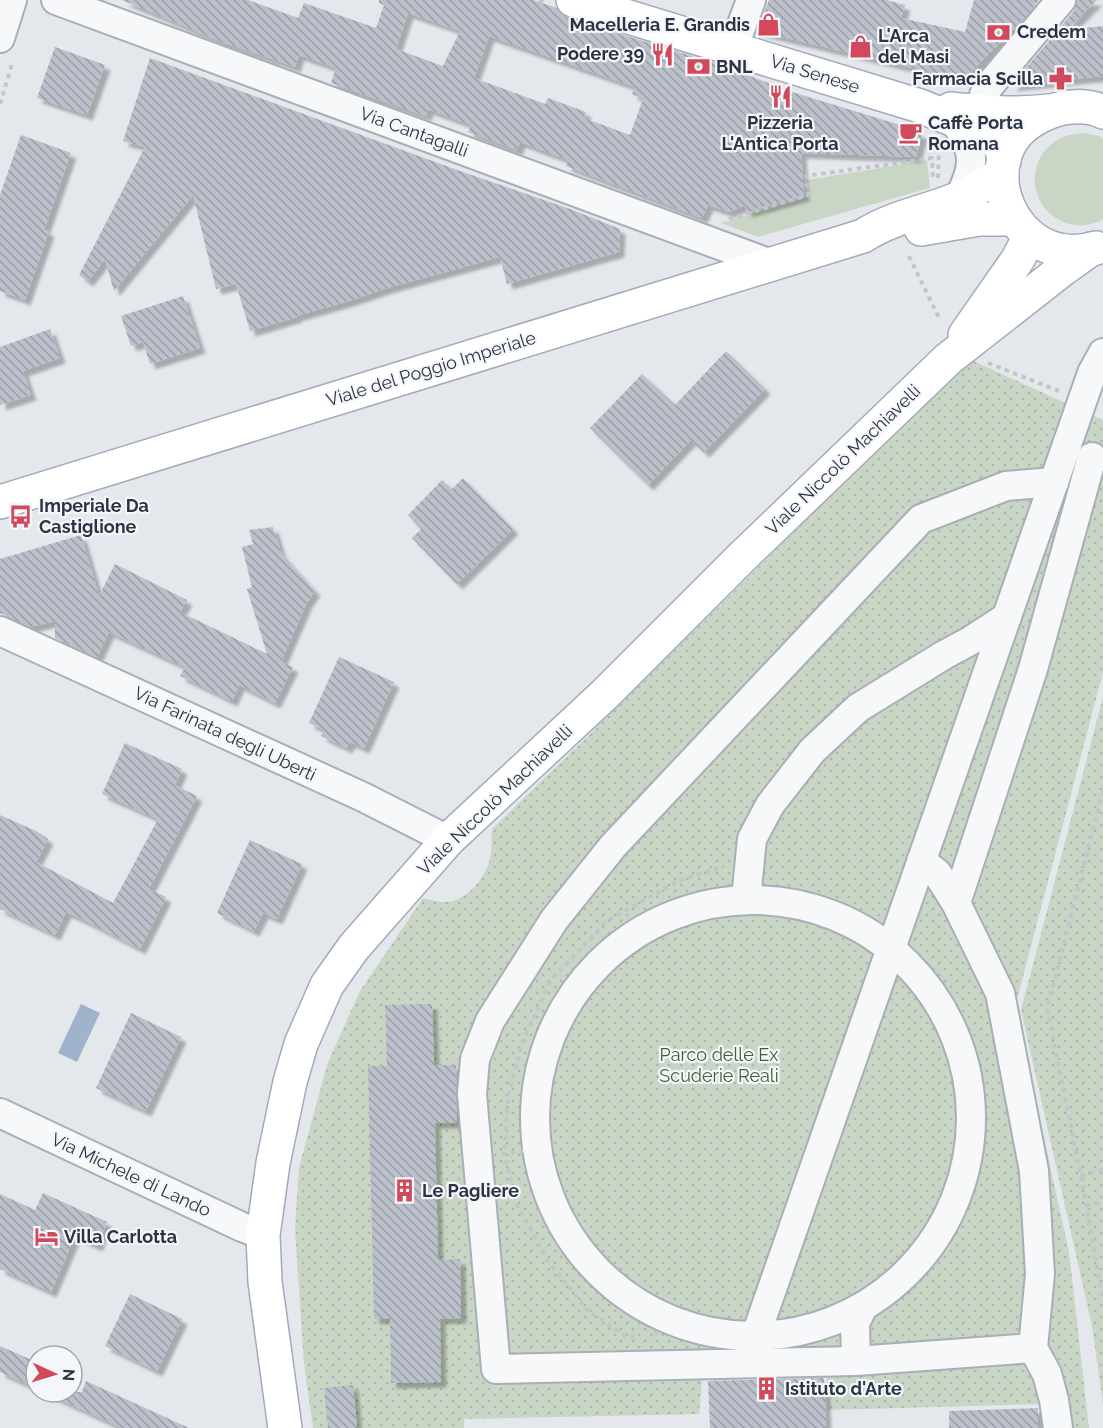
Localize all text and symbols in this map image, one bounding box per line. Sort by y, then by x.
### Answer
shop icon: Macelleria E. Grandis [755,12,781,38]
place label: Macelleria E. Grandis [570,14,750,35]
bank icon: Credem [986,19,1012,45]
place label: Credem [1017,21,1086,42]
place label: L'Arca del Masi [878,25,949,67]
shop icon: L'Arca del Masi [847,33,873,59]
restaurant icon: Podere 39 [649,41,675,67]
place label: Podere 39 [557,43,644,64]
street label: Via Senese [768,50,863,97]
bank icon: BNL [685,54,711,80]
place label: BNL [716,56,753,77]
pharmacy icon: Farmacia Scilla [1048,66,1074,92]
place label: Farmacia Scilla [912,68,1043,89]
restaurant icon: Pizzeria L'Antica Porta [767,84,793,110]
street label: Via Cantagalli [357,102,471,161]
place label: Pizzeria L'Antica Porta [722,112,838,154]
place label: Caffè Porta Romana [928,112,1023,154]
cafe icon: Caffè Porta Romana [897,120,923,146]
street label: Viale del Poggio Imperiale [323,326,539,410]
street label: Viale Niccolò Machiavelli [761,380,924,539]
place label: Imperiale Da Castiglione [39,495,149,537]
bus stop icon: Imperiale Da Castiglione [8,503,34,529]
street label: Via Farinata degli Uberti [131,682,320,785]
street label: Viale Niccolò Machiavelli [413,720,576,879]
park label: Parco delle Ex Scuderie Reali [659,1044,779,1086]
street label: Via Michele di Lando [48,1128,215,1221]
building icon: Le Pagliere [391,1178,417,1204]
place label: Le Pagliere [422,1180,519,1201]
hotel icon: Villa Carlotta [33,1224,59,1250]
place label: Villa Carlotta [64,1226,177,1247]
north arrow [24,1344,84,1404]
text: N [59,1368,78,1382]
building icon: Istituto d'Arte [754,1376,780,1402]
place label: Istituto d'Arte [785,1378,902,1399]

